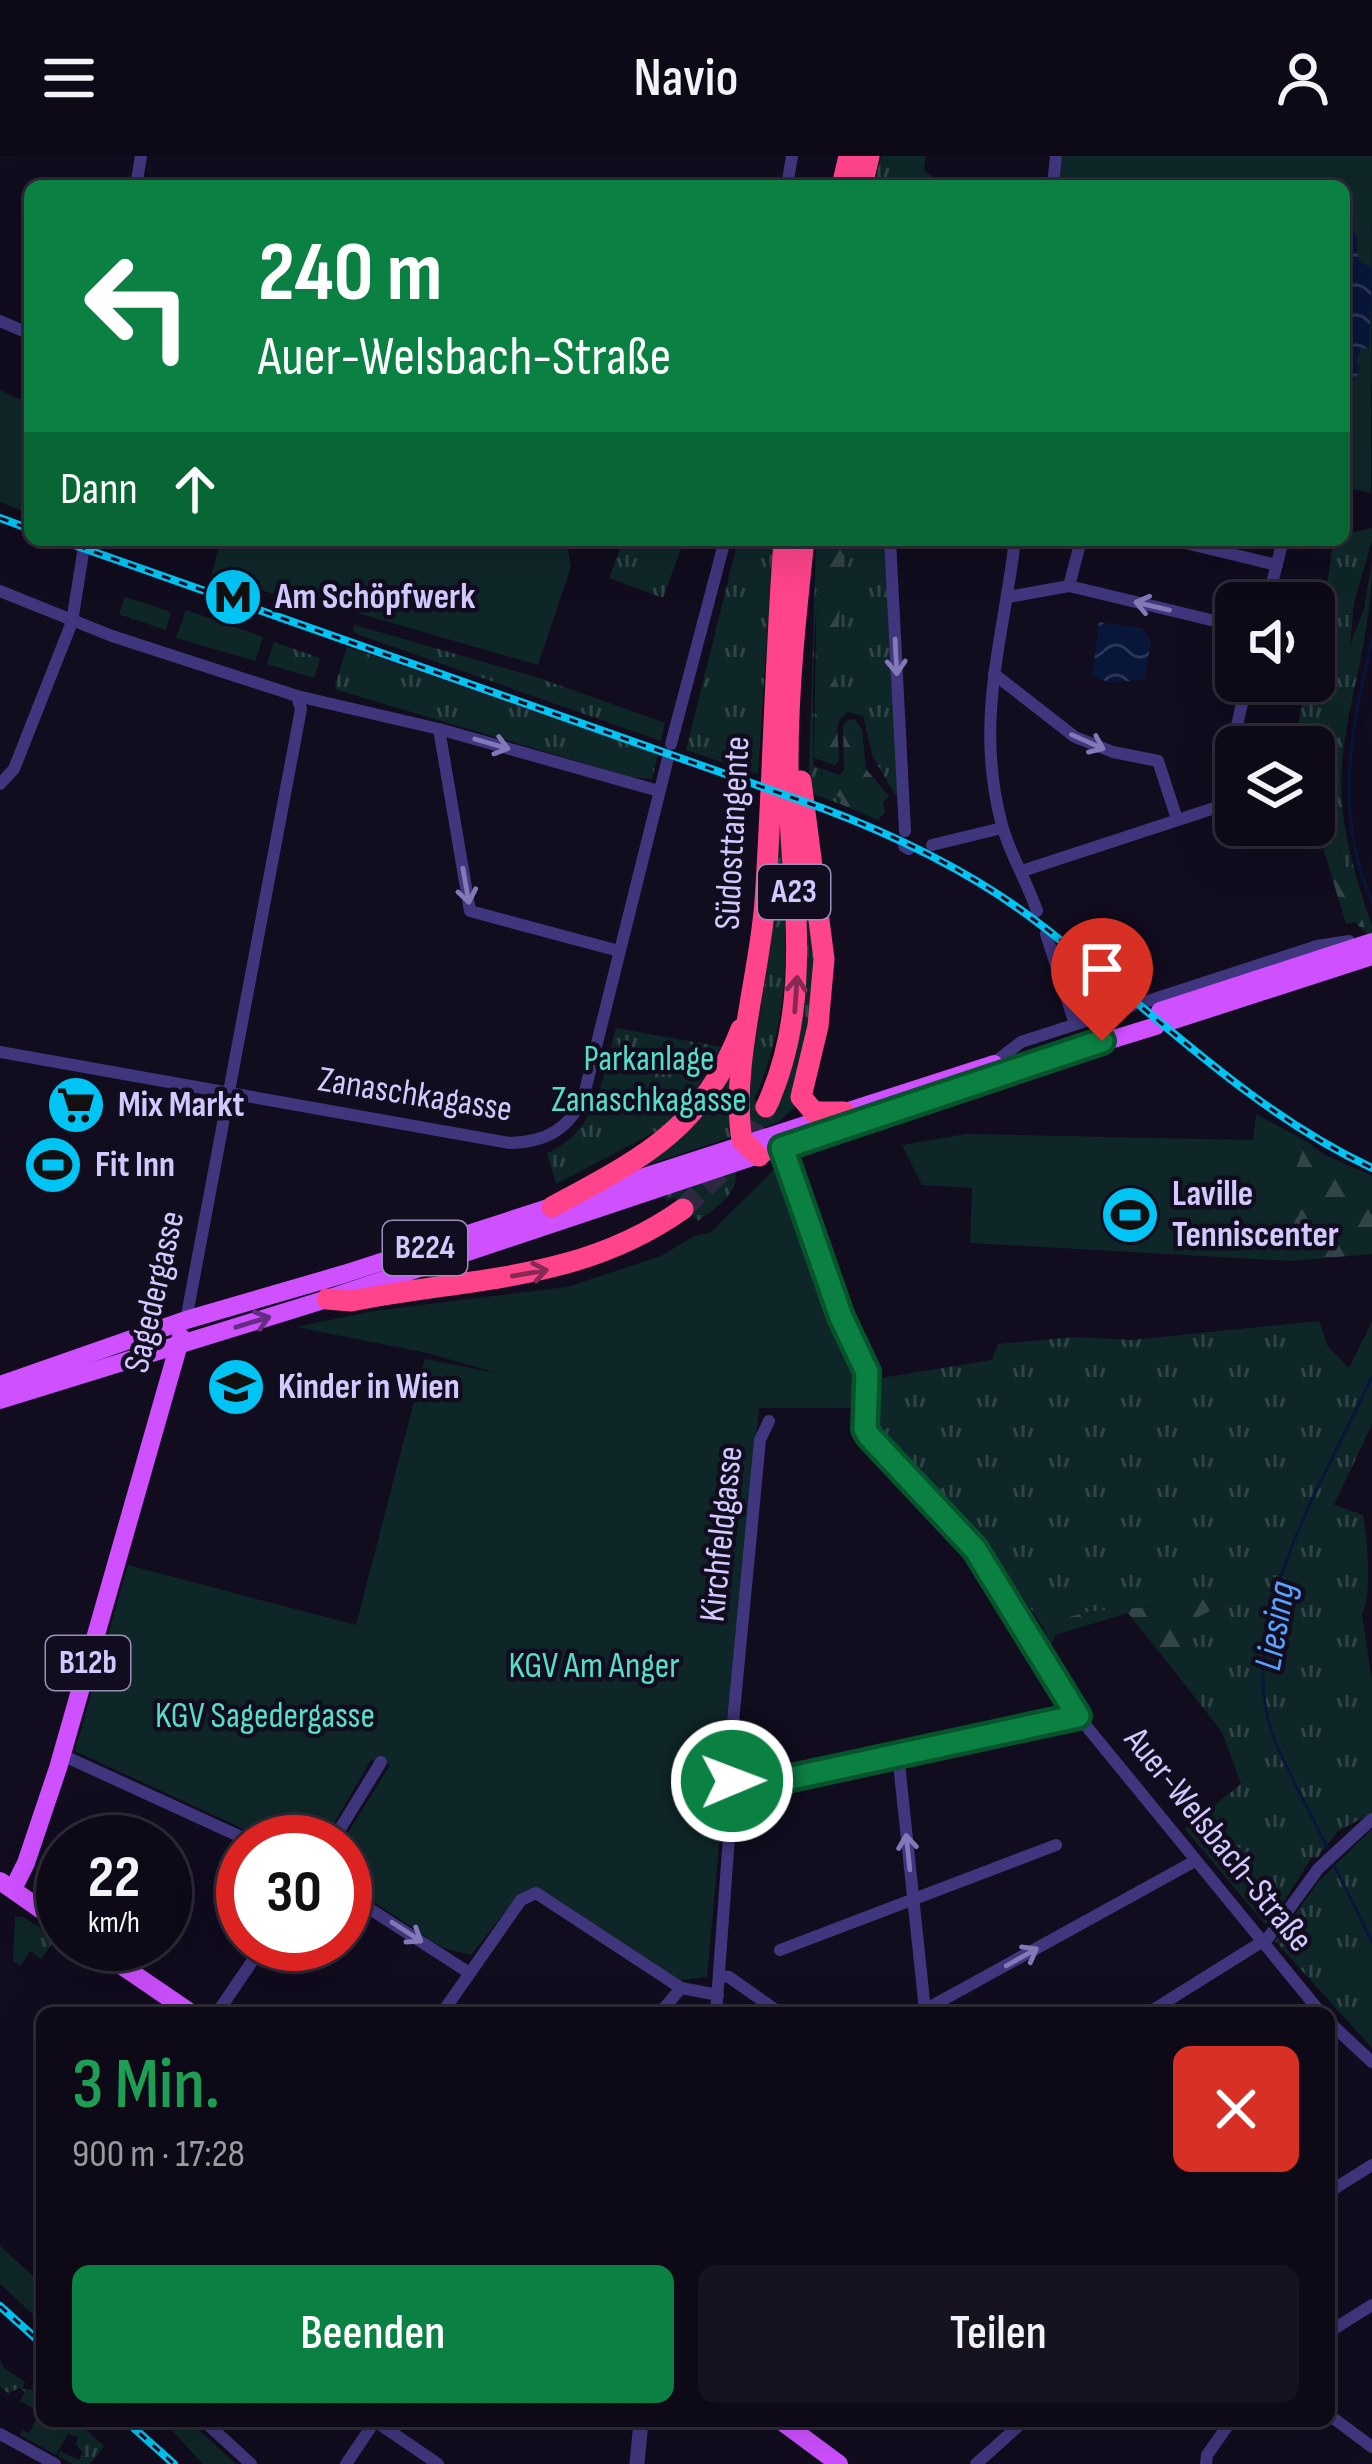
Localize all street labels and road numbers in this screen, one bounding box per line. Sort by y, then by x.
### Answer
street label: Südosttangente [706,735,760,931]
road number: A23 [758,865,830,919]
street label: Zanaschkagasse [315,1058,515,1132]
street label: Sagedergasse [116,1207,194,1377]
road number: B224 [383,1221,467,1275]
street label: Kirchfeldgasse [691,1444,753,1624]
road number: B12b [46,1636,130,1690]
street label: Auer-Welsbach-Straße [1114,1719,1321,1961]

